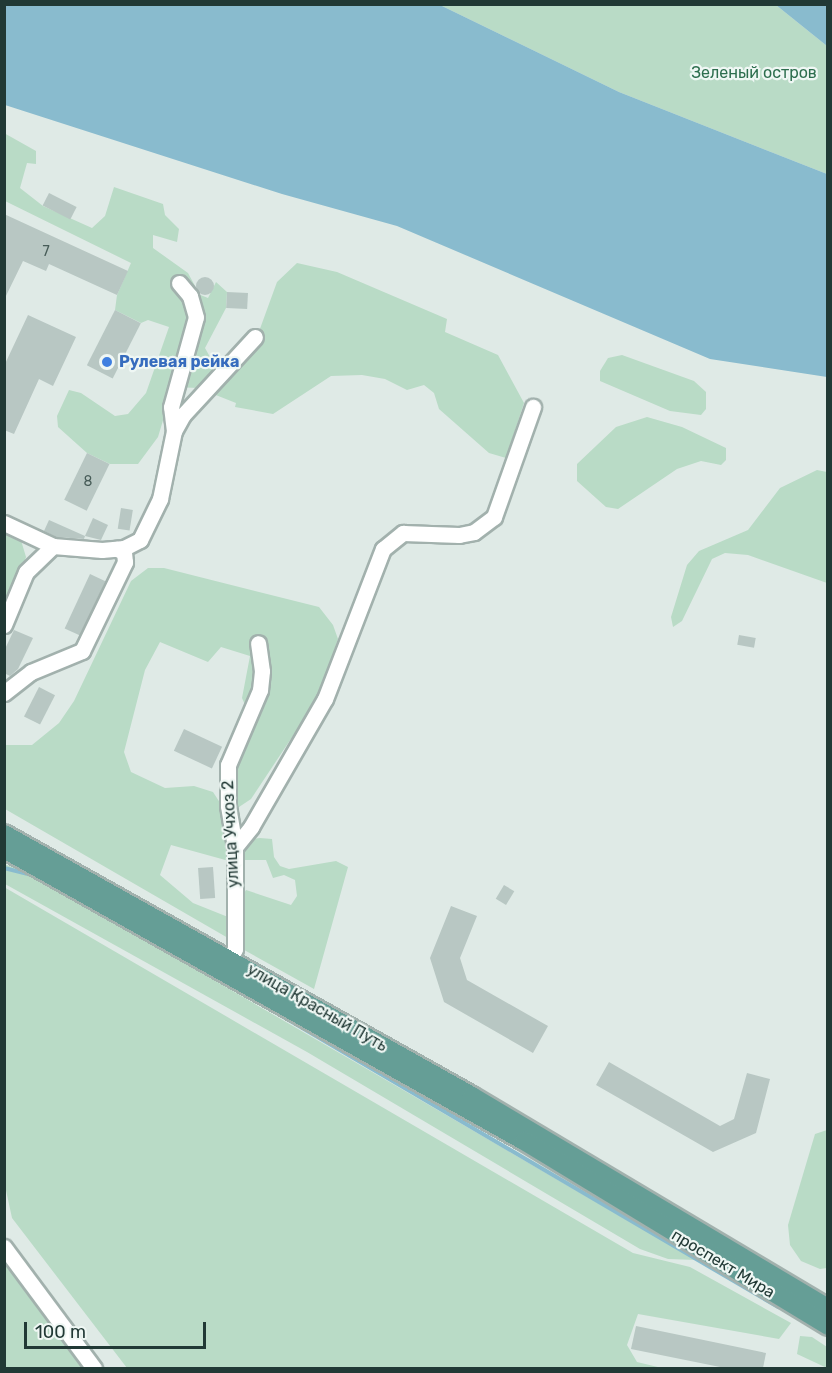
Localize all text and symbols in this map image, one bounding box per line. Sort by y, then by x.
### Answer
park label: Зеленый остров [691,63,817,83]
house number: 7 [42,244,50,260]
place label: Рулевая рейка [119,352,239,372]
marker: Рулевая рейка [100,355,114,369]
house number: 8 [84,474,92,490]
street label: улица Учхоз 2 [219,780,243,888]
street label: улица Красный Путь [244,960,390,1056]
street label: проспект Мира [668,1226,778,1302]
scale bar [27,1310,208,1348]
text: 100 m [35,1321,86,1343]

